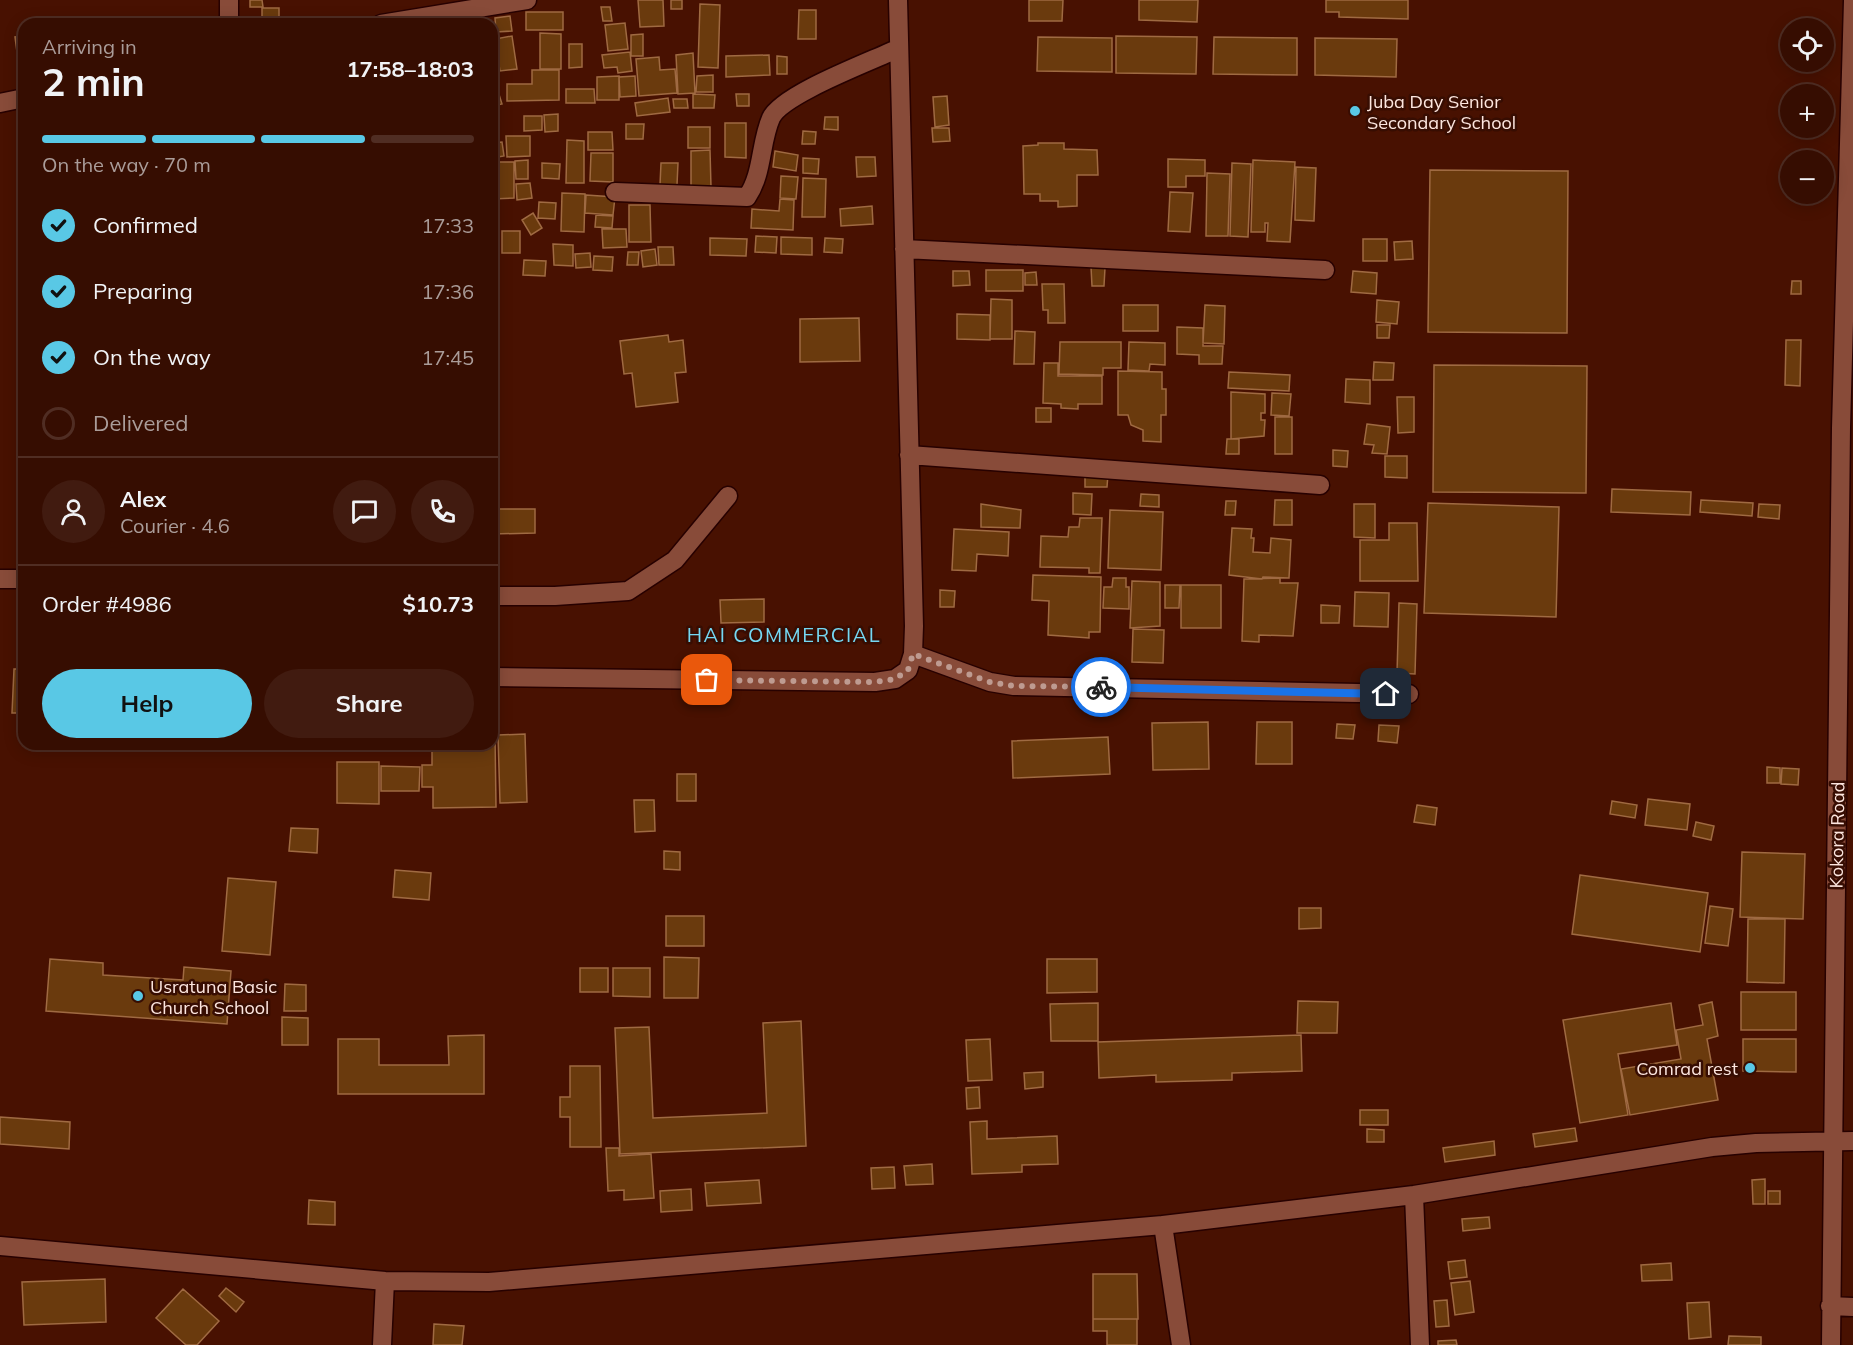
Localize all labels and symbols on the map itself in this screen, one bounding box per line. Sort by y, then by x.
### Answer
place label: Juba Day Senior Secondary School [1367,90,1516,134]
marker: Juba Day Senior Secondary School [1348,104,1362,118]
district label: HAI COMMERCIAL [687,622,881,647]
pin [681,654,732,705]
courier [1071,657,1131,717]
pin [1360,668,1411,719]
street label: Kokora Road [1825,781,1849,889]
place label: Usratuna Basic Church School [150,975,277,1019]
marker: Usratuna Basic Church School [131,989,145,1003]
place label: Comrad rest [1636,1057,1738,1080]
marker: Comrad rest [1743,1061,1757,1075]

